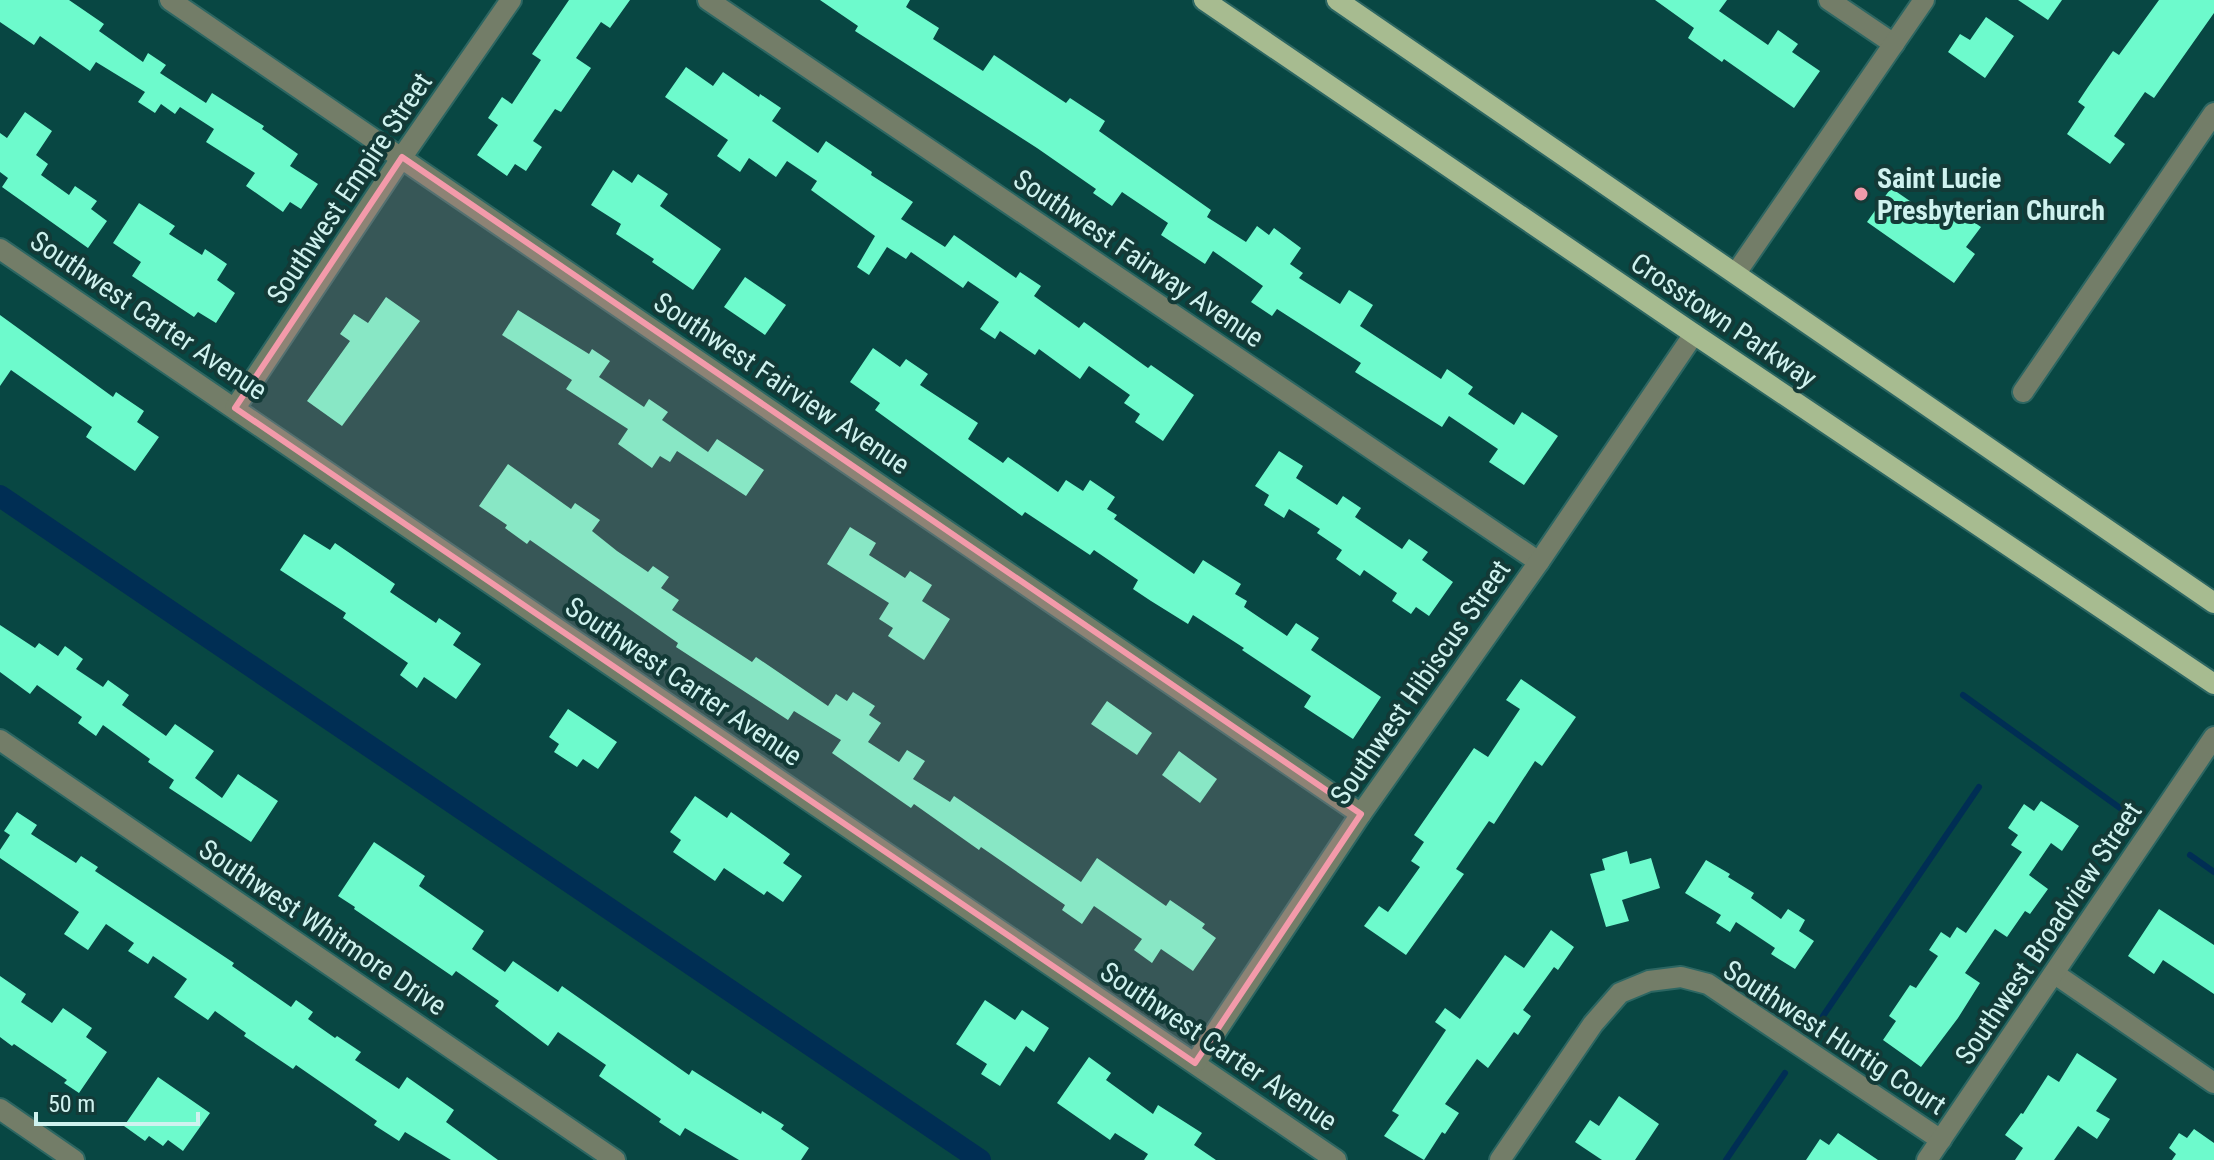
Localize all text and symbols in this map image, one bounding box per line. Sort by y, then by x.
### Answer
street label: Southwest Empire Street [260,67,439,310]
street label: Southwest Fairway Avenue [1007,162,1270,354]
place label: Saint Lucie Presbyterian Church [1877,162,2105,227]
marker: Saint Lucie Presbyterian Church [1852,185,1870,203]
street label: Southwest Carter Avenue [24,224,273,407]
street label: Crosstown Parkway [1625,246,1823,395]
street label: Southwest Fairview Avenue [648,286,916,481]
street label: Southwest Hibiscus Street [1323,554,1517,811]
street label: Southwest Carter Avenue [559,590,808,773]
street label: Southwest Broadview Street [1948,796,2149,1071]
street label: Southwest Whitmore Drive [193,832,453,1022]
street label: Southwest Hurtig Court [1717,953,1952,1122]
street label: Southwest Carter Avenue [1094,955,1343,1138]
scale bar [36,1076,198,1126]
text: 50 m [48,1090,95,1118]

